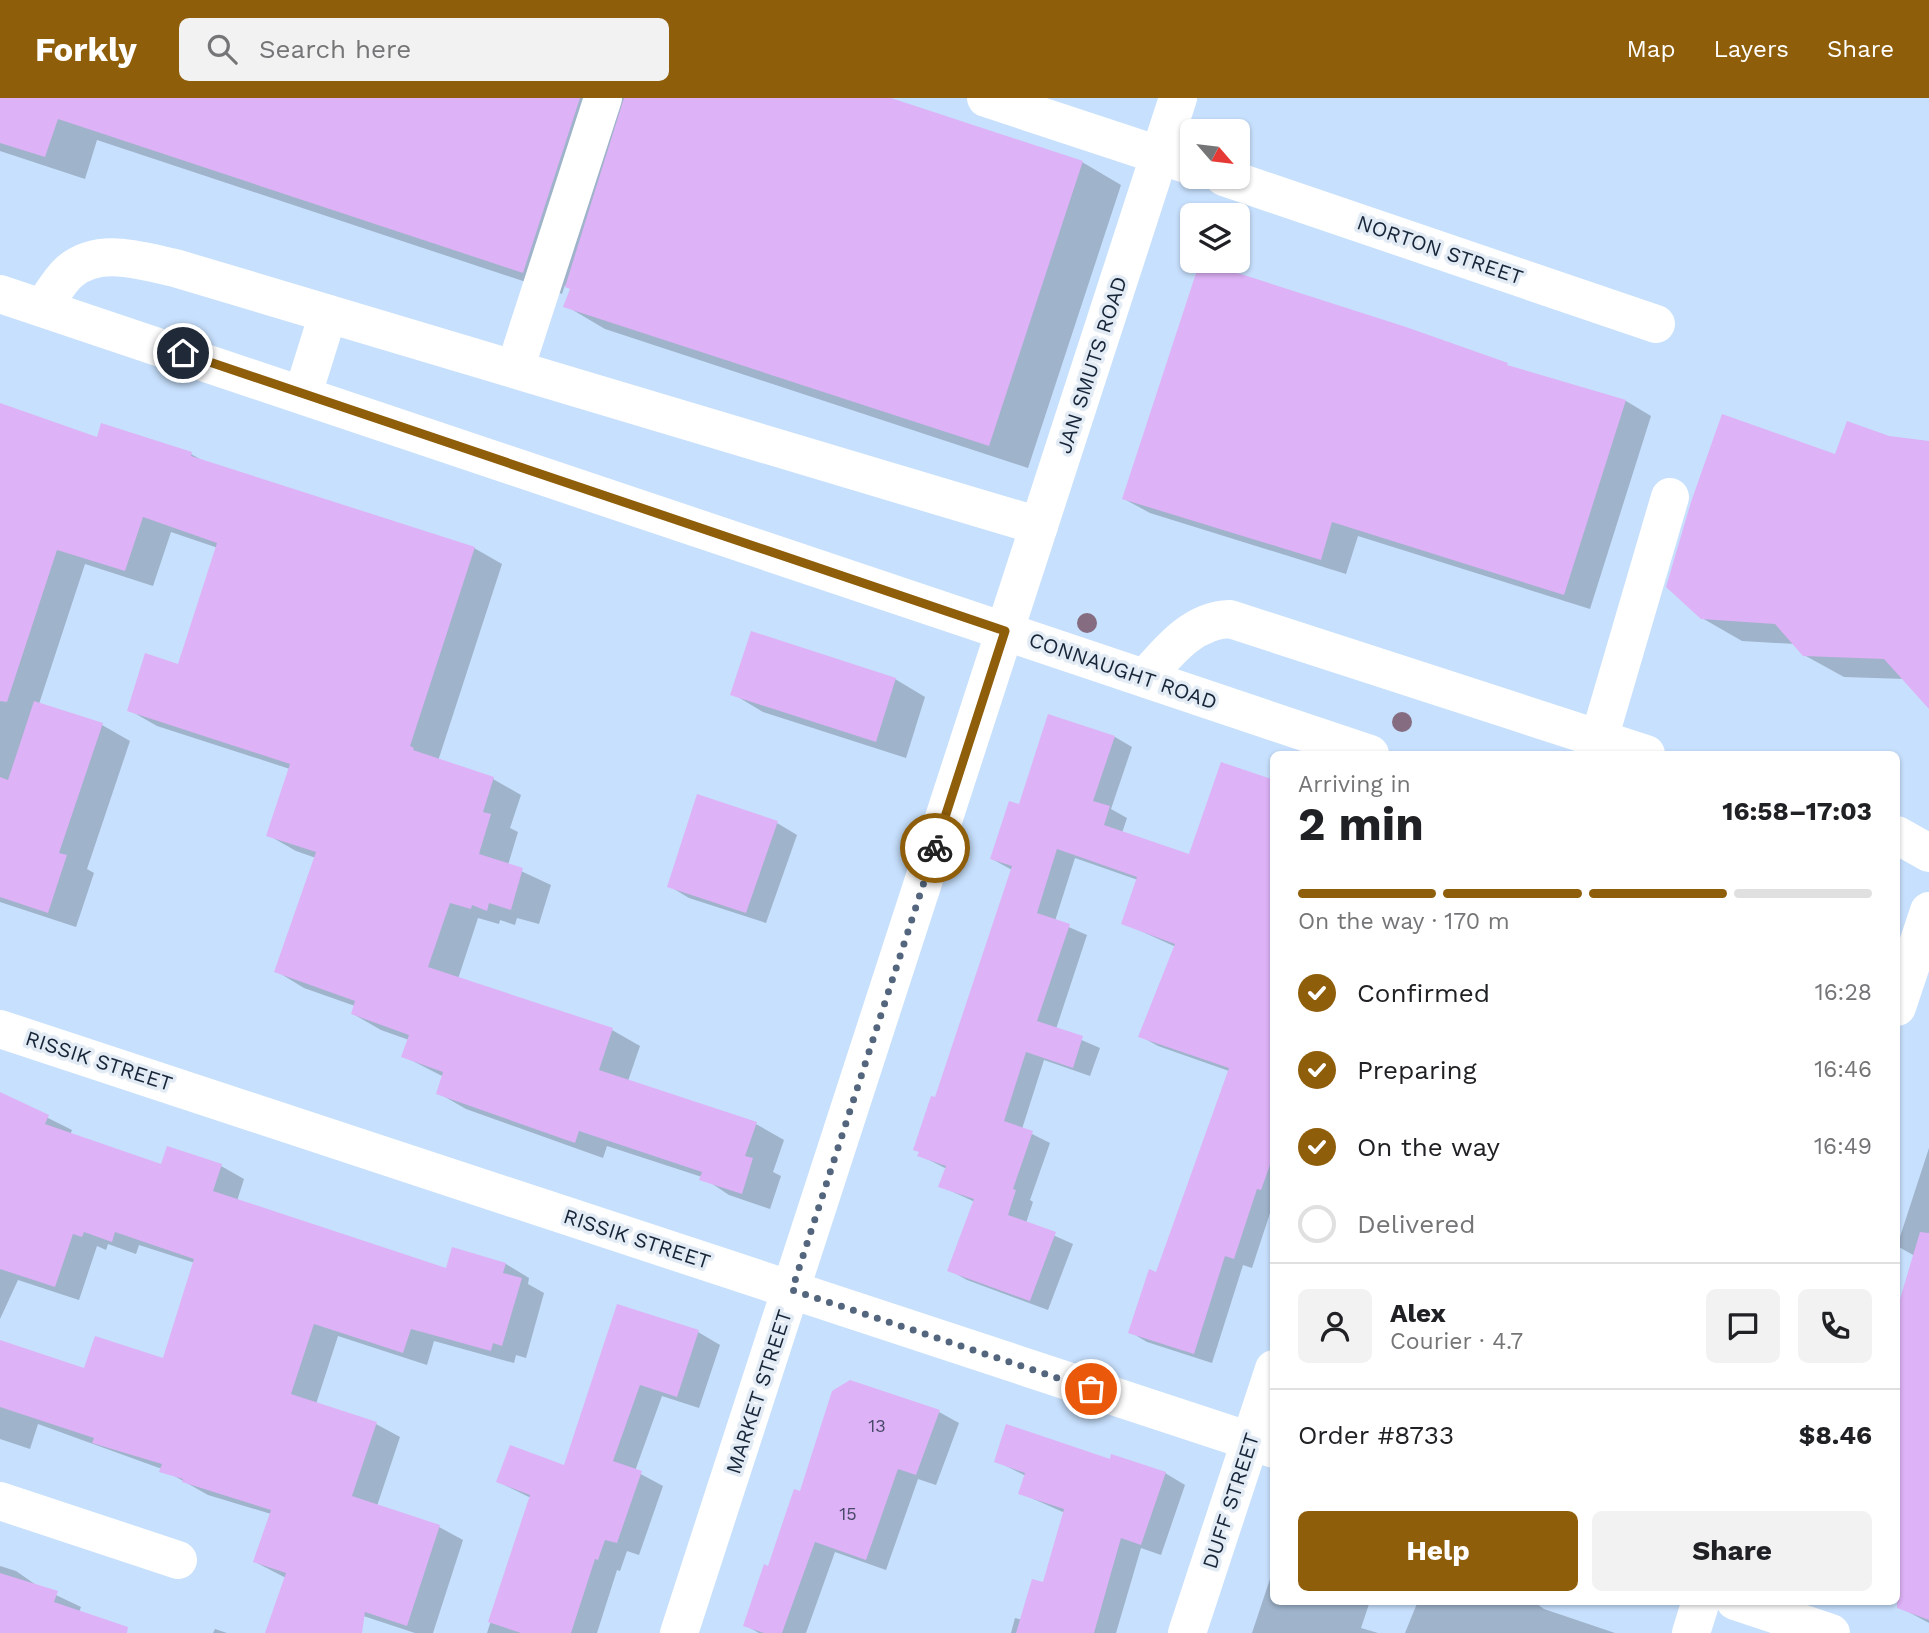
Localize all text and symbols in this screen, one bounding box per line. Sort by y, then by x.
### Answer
search box [179,18,669,81]
text: Forkly [35,30,137,69]
icon: search [203,30,241,68]
text: Search here [259,34,411,64]
text: Map [1627,35,1675,63]
text: Layers [1713,35,1789,63]
text: Share [1827,35,1894,63]
north arrow [1180,119,1250,189]
map controls [1180,119,1250,273]
button: layers [1180,203,1250,273]
street label: NORTON STREET [1354,209,1527,290]
street label: JAN SMUTS ROAD [1051,273,1132,457]
pin [153,323,213,383]
icon: home [164,334,202,372]
street label: CONNAUGHT ROAD [1026,627,1220,714]
text: Arriving in [1298,771,1411,798]
text: 16:58–17:03 [1722,796,1872,826]
text: 2 min [1298,797,1424,851]
courier [900,813,970,883]
icon: bike [916,829,954,867]
text: On the way · 170 m [1298,908,1510,935]
icon: check [1298,974,1336,1012]
text: Confirmed [1357,978,1490,1008]
text: 16:28 [1815,979,1872,1006]
street label: RISSIK STREET [23,1025,176,1096]
icon: check [1298,1051,1336,1089]
text: Preparing [1357,1055,1477,1085]
text: 16:46 [1814,1056,1872,1083]
icon: check [1298,1128,1336,1166]
text: On the way [1357,1132,1500,1162]
text: 16:49 [1814,1133,1872,1160]
street label: RISSIK STREET [561,1203,714,1274]
text: Delivered [1357,1209,1476,1239]
button: person [1298,1289,1372,1363]
button: chat [1706,1289,1780,1363]
button: phone [1798,1289,1872,1363]
text: Alex [1390,1298,1446,1328]
street label: MARKET STREET [720,1306,797,1477]
text: Courier · 4.7 [1390,1328,1523,1355]
pin [1061,1359,1121,1419]
icon: bag [1072,1370,1110,1408]
house number: 13 [868,1415,886,1436]
text: Order #8733 [1298,1420,1454,1450]
text: $8.46 [1799,1420,1872,1450]
street label: DUFF STREET [1197,1430,1264,1572]
house number: 15 [839,1503,857,1524]
button: Help [1298,1511,1578,1591]
button: Share [1592,1511,1872,1591]

